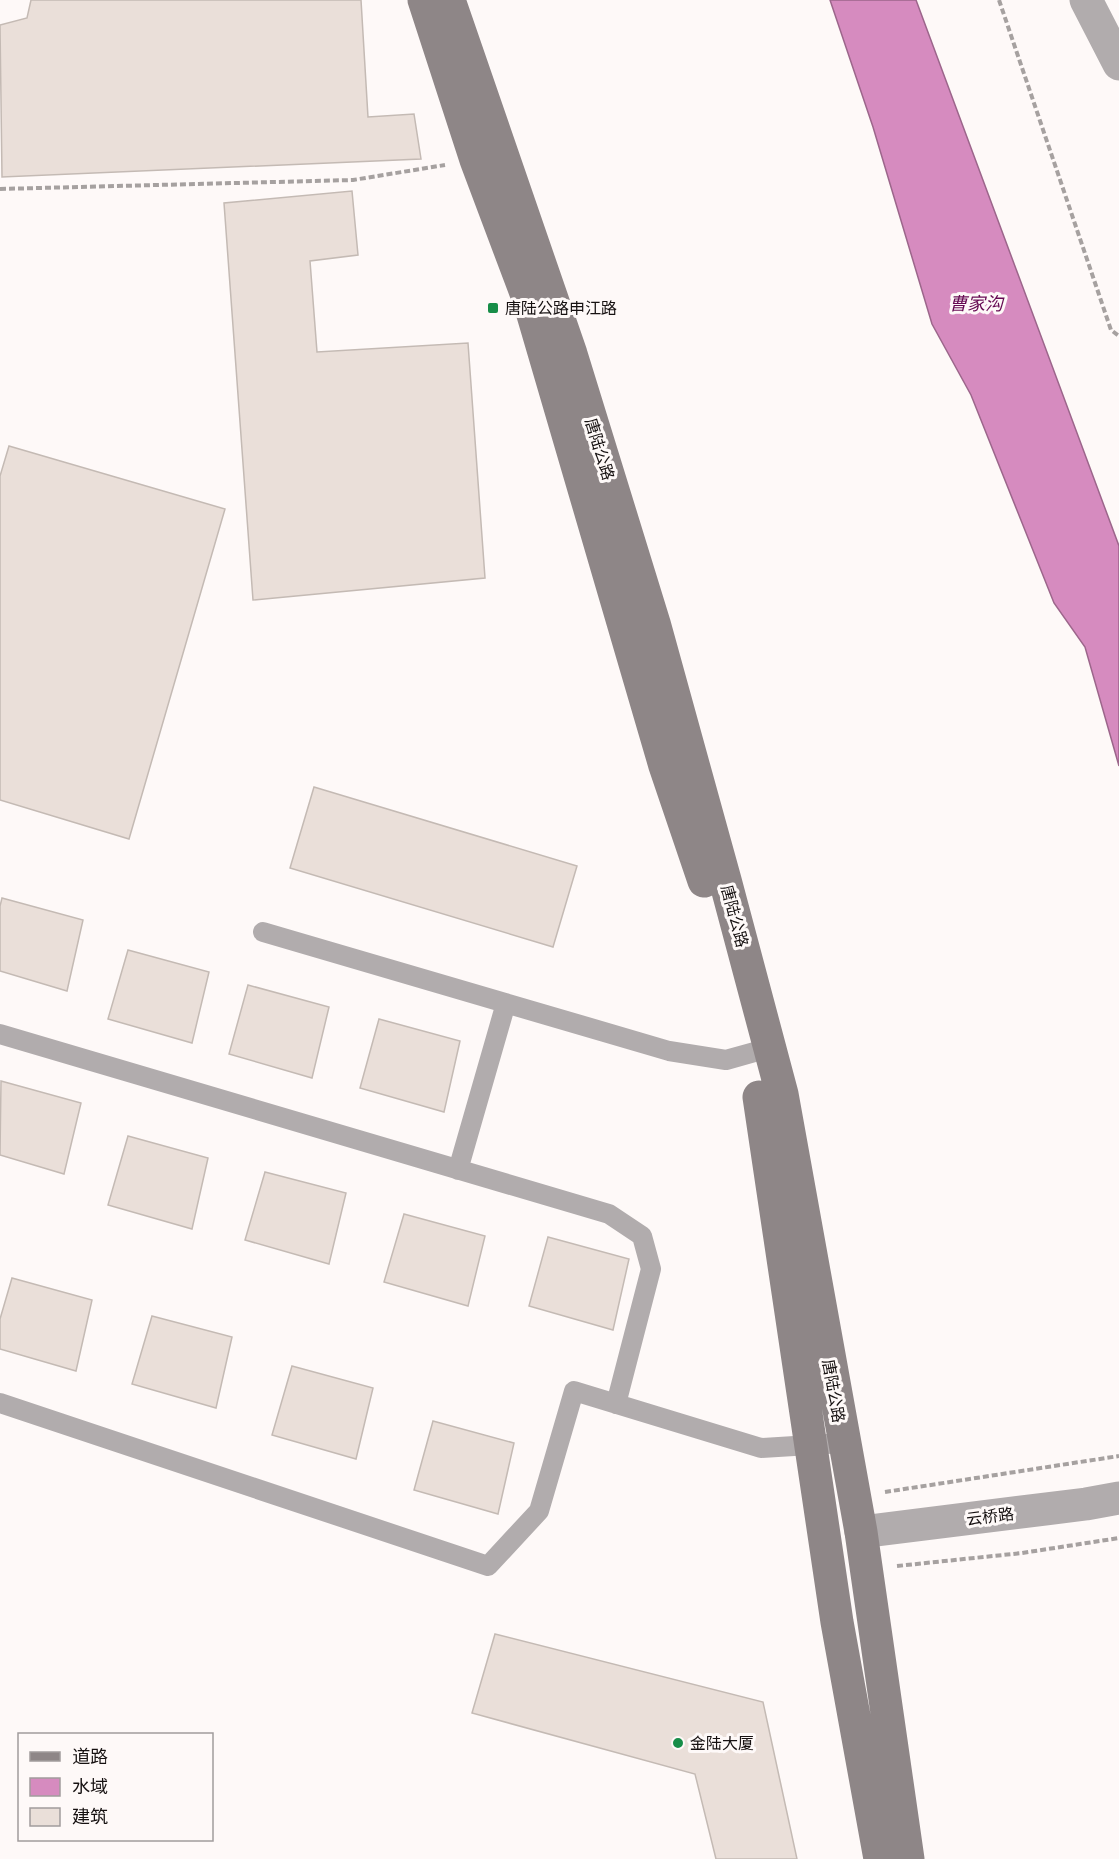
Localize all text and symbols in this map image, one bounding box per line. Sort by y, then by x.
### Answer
water label: 曹家沟 [949,293,1005,315]
place label: 唐陆公路申江路 [505,299,617,318]
marker: 唐陆公路申江路 [486,301,500,315]
street label: 唐陆公路 [581,416,618,483]
street label: 唐陆公路 [717,883,752,950]
street label: 唐陆公路 [819,1358,848,1424]
street label: 云桥路 [965,1504,1015,1529]
legend [18,1733,213,1841]
place label: 金陆大厦 [690,1734,754,1753]
marker: 金陆大厦 [671,1736,685,1750]
text: 道路 [72,1746,108,1768]
text: 水域 [72,1776,108,1798]
text: 建筑 [72,1806,108,1828]

